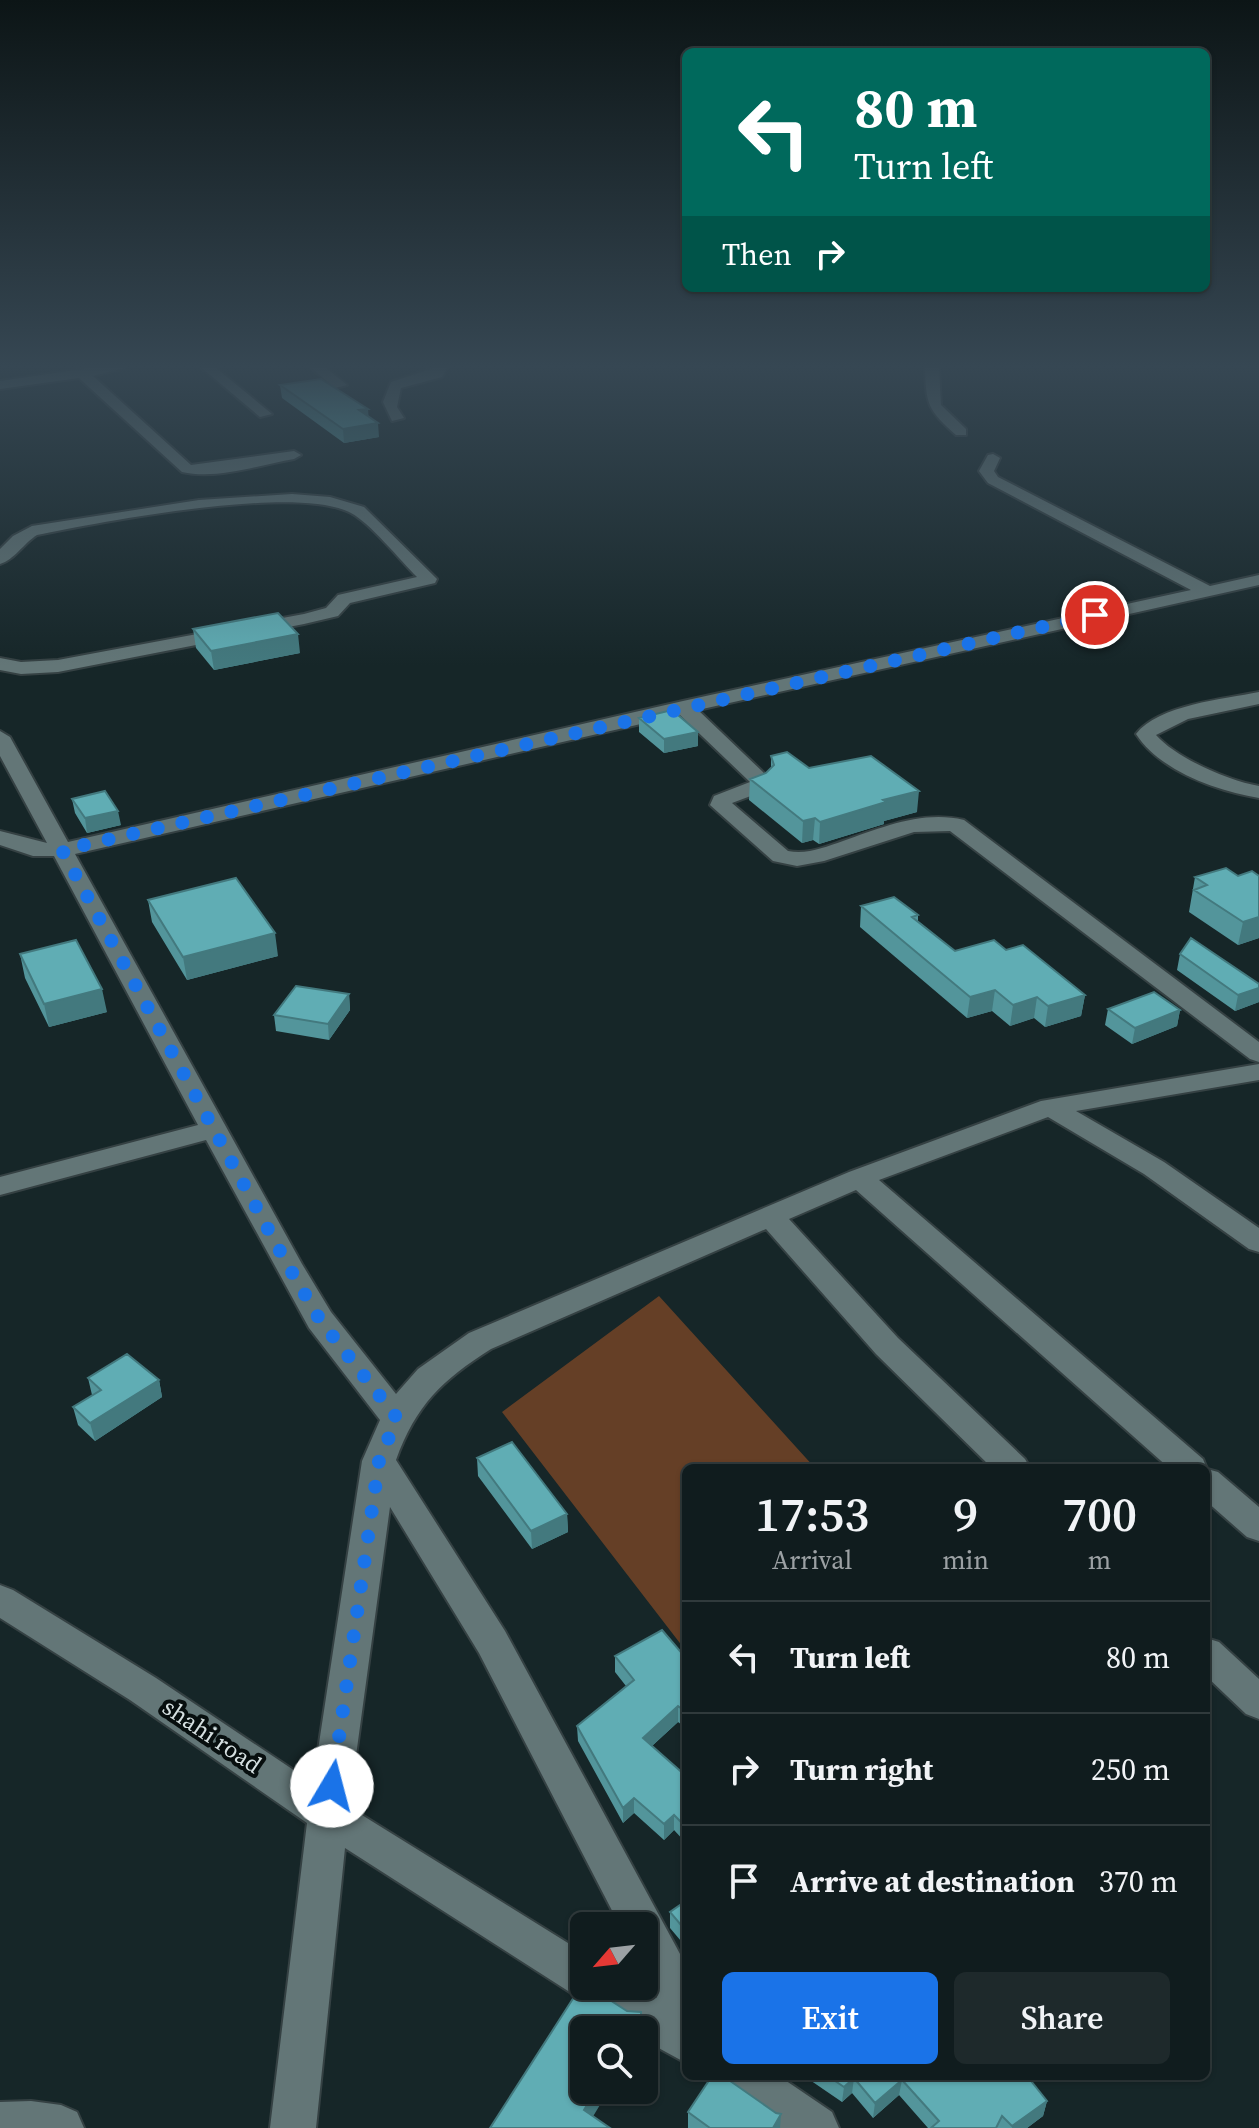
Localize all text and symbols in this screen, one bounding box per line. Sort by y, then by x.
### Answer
text: 80 m [854,69,977,146]
icon: left [722,80,826,184]
text: Turn left [854,142,993,191]
icon: right [808,232,852,276]
text: Then [722,234,792,275]
pin [1061,581,1129,649]
icon: arrive [1073,593,1117,637]
text: 17:53 [755,1481,869,1547]
text: 9 [953,1481,978,1547]
text: 700 [1062,1481,1137,1547]
text: Arrival [772,1542,852,1578]
text: min [942,1542,989,1578]
text: m [1088,1542,1111,1578]
icon: left [722,1635,766,1679]
text: Turn left [790,1637,910,1678]
text: 80 m [1106,1637,1170,1678]
street label: shahi road [156,1690,269,1781]
position arrow [290,1744,374,1828]
icon: right [722,1747,766,1791]
text: Turn right [790,1749,933,1790]
text: 250 m [1091,1749,1170,1790]
icon: arrive [722,1859,766,1903]
text: Arrive at destination [790,1861,1075,1902]
text: 370 m [1099,1861,1178,1902]
north arrow [570,1912,658,2000]
map controls [570,1912,658,2104]
button: Exit [722,1972,938,2064]
button: Share [954,1972,1170,2064]
button: search [570,2016,658,2104]

